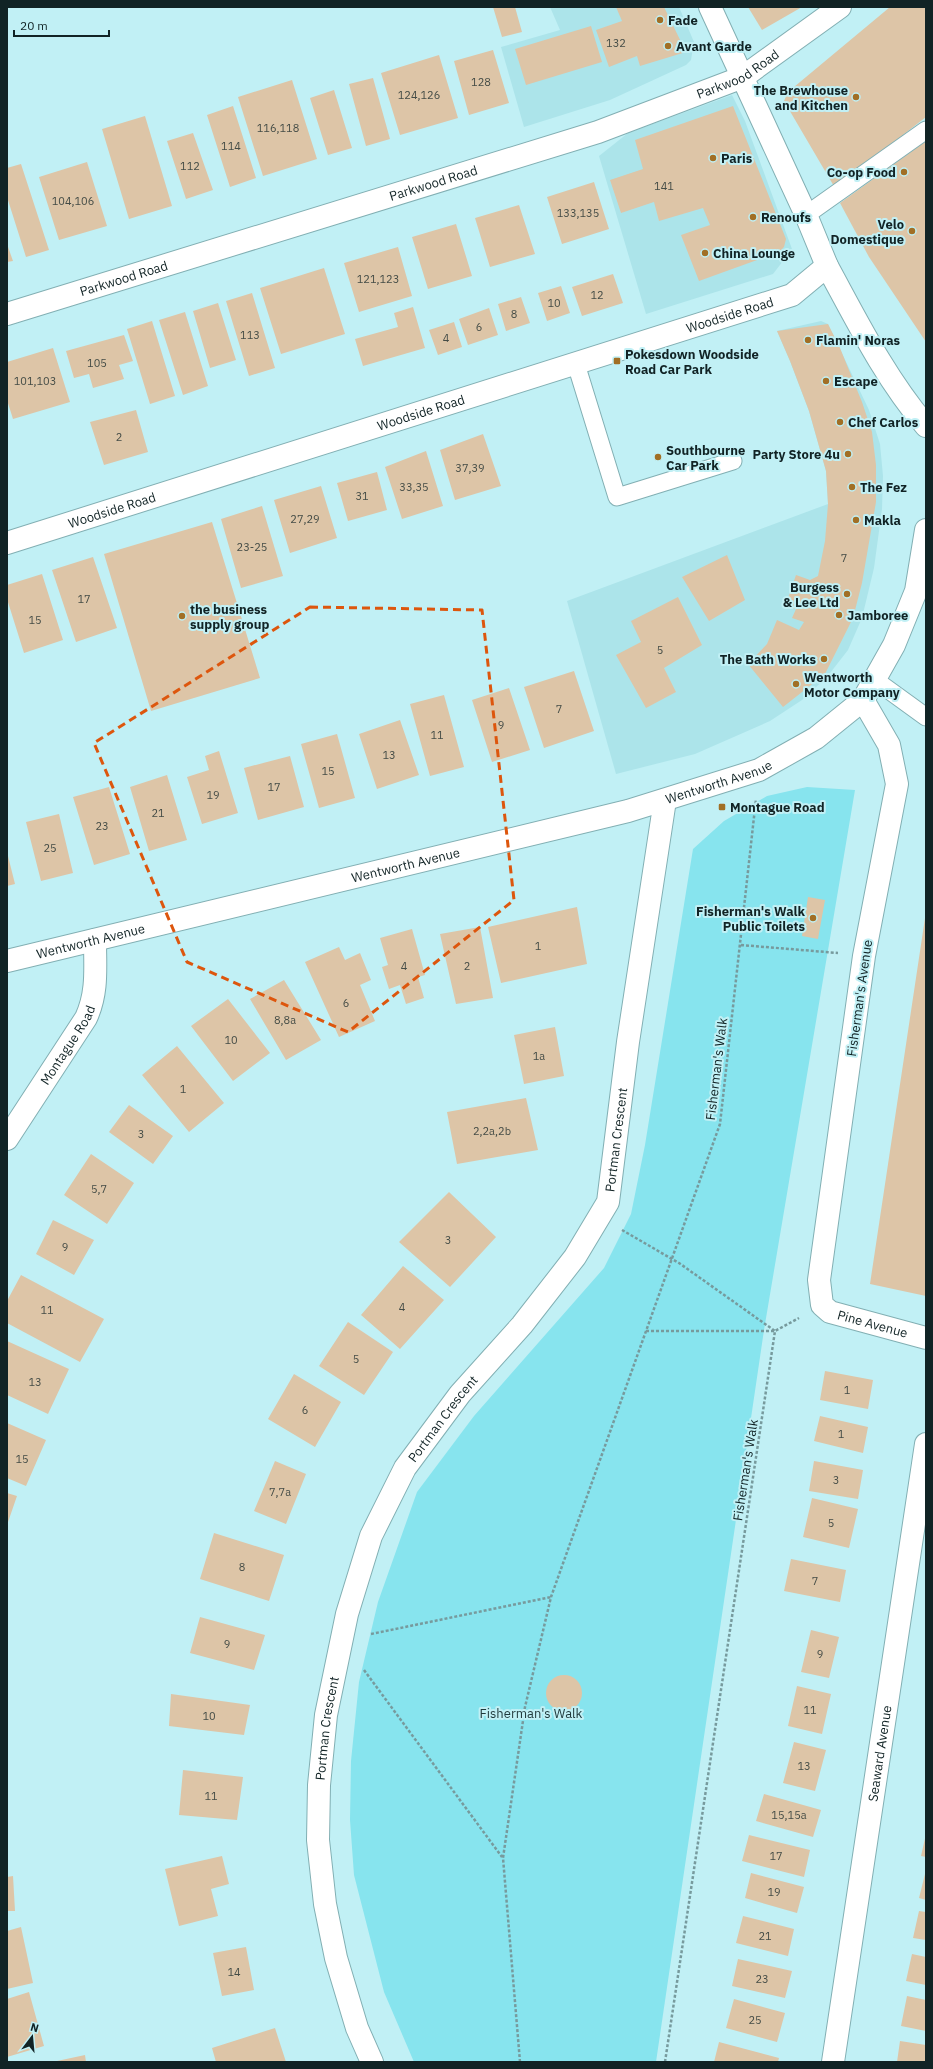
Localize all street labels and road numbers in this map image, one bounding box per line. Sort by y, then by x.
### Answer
street label: Parkwood Road [694,46,782,103]
street label: Parkwood Road [387,162,480,205]
street label: Parkwood Road [78,257,170,300]
street label: Woodside Road [684,293,776,337]
street label: Woodside Road [375,391,467,435]
street label: Woodside Road [66,489,158,532]
street label: Wentworth Avenue [663,756,775,808]
street label: Wentworth Avenue [350,844,462,887]
street label: Wentworth Avenue [35,920,147,963]
street label: Fisherman's Avenue [843,939,876,1057]
street label: Montague Road [37,1003,99,1088]
street label: Fisherman's Walk [702,1017,731,1121]
street label: Portman Crescent [601,1087,631,1193]
street label: Pine Avenue [835,1306,910,1342]
street label: Portman Crescent [404,1372,482,1466]
street label: Fisherman's Walk [729,1418,762,1522]
street label: Portman Crescent [312,1675,343,1781]
street label: Seaward Avenue [864,1704,896,1803]

